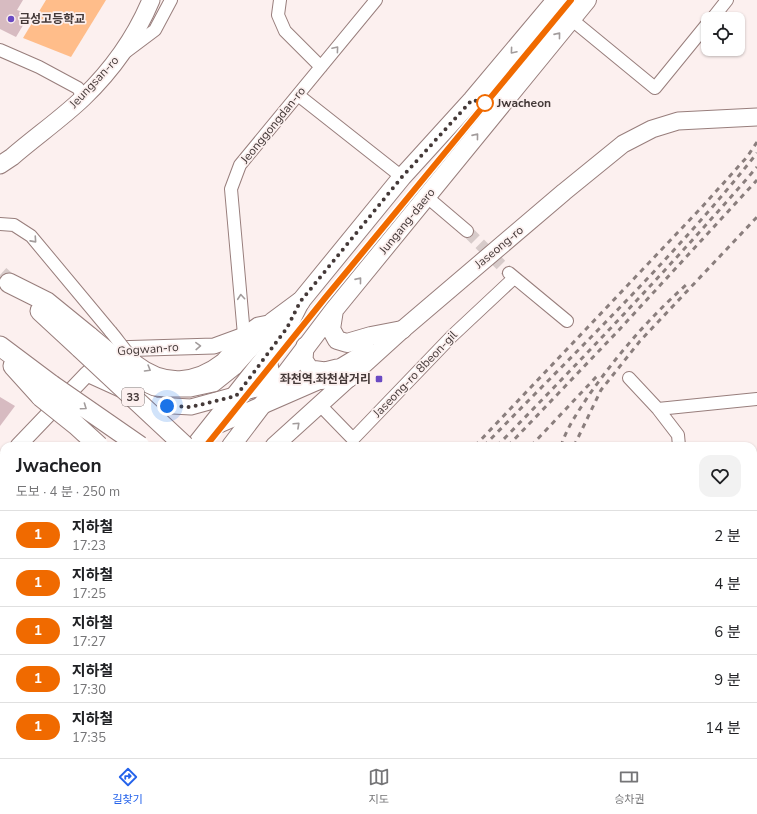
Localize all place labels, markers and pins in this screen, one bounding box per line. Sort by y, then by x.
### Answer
place label: 금성고등학교 [19,11,85,27]
marker: 금성고등학교 [6,14,16,24]
marker: Jwacheon [476,94,494,112]
place label: Jwacheon [496,95,551,111]
place label: 좌천역.좌천삼거리 [280,371,371,387]
marker: 좌천역.좌천삼거리 [374,374,384,384]

